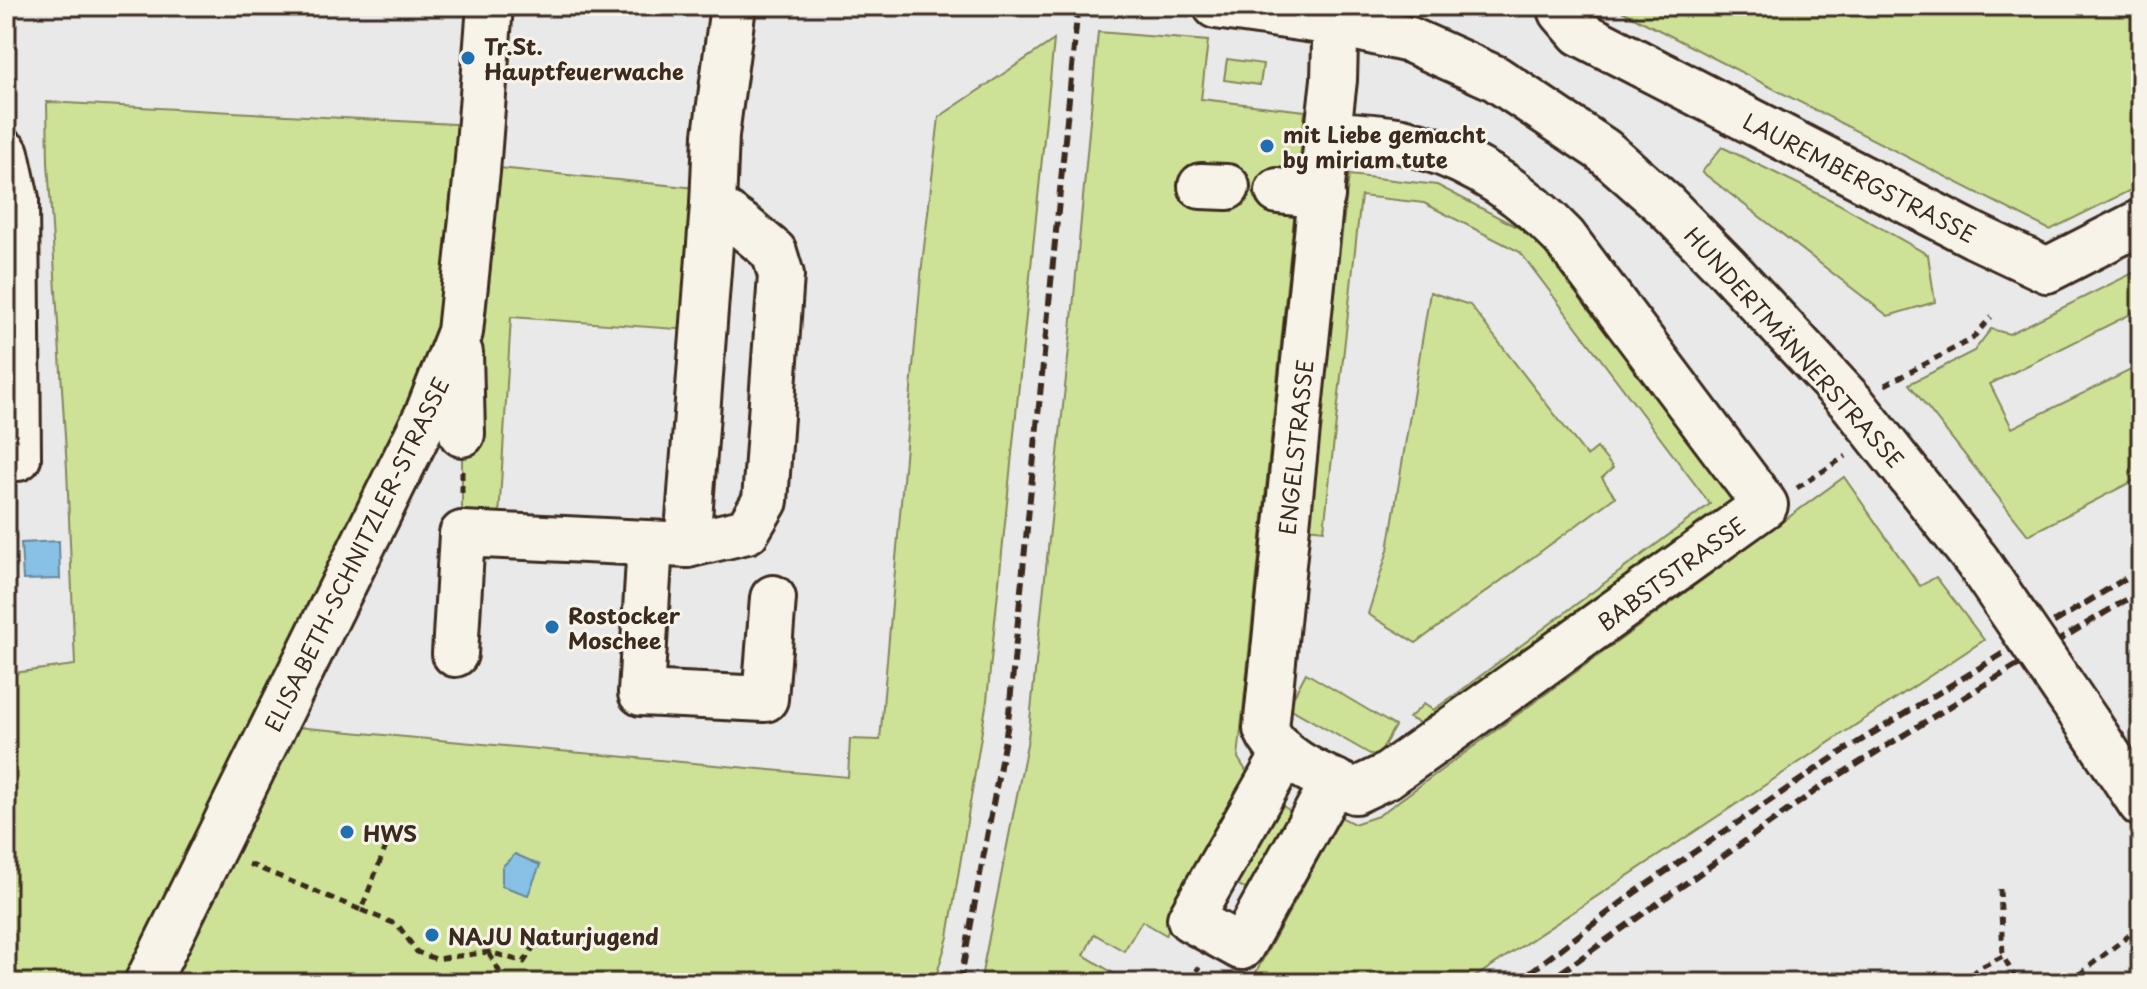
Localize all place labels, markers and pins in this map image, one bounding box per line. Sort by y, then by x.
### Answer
place label: Tr.St. Hauptfeuerwache [484,29,684,87]
marker: Tr.St. Hauptfeuerwache [459,49,477,67]
place label: mit Liebe gemacht by miriam tute [1283,117,1486,175]
marker: mit Liebe gemacht by miriam tute [1258,137,1276,155]
place label: Rostocker Moschee [568,598,681,656]
marker: Rostocker Moschee [543,618,561,636]
place label: HWS [363,816,417,849]
marker: HWS [338,823,356,841]
place label: NAJU Naturjugend [448,919,659,952]
marker: NAJU Naturjugend [423,926,441,944]

